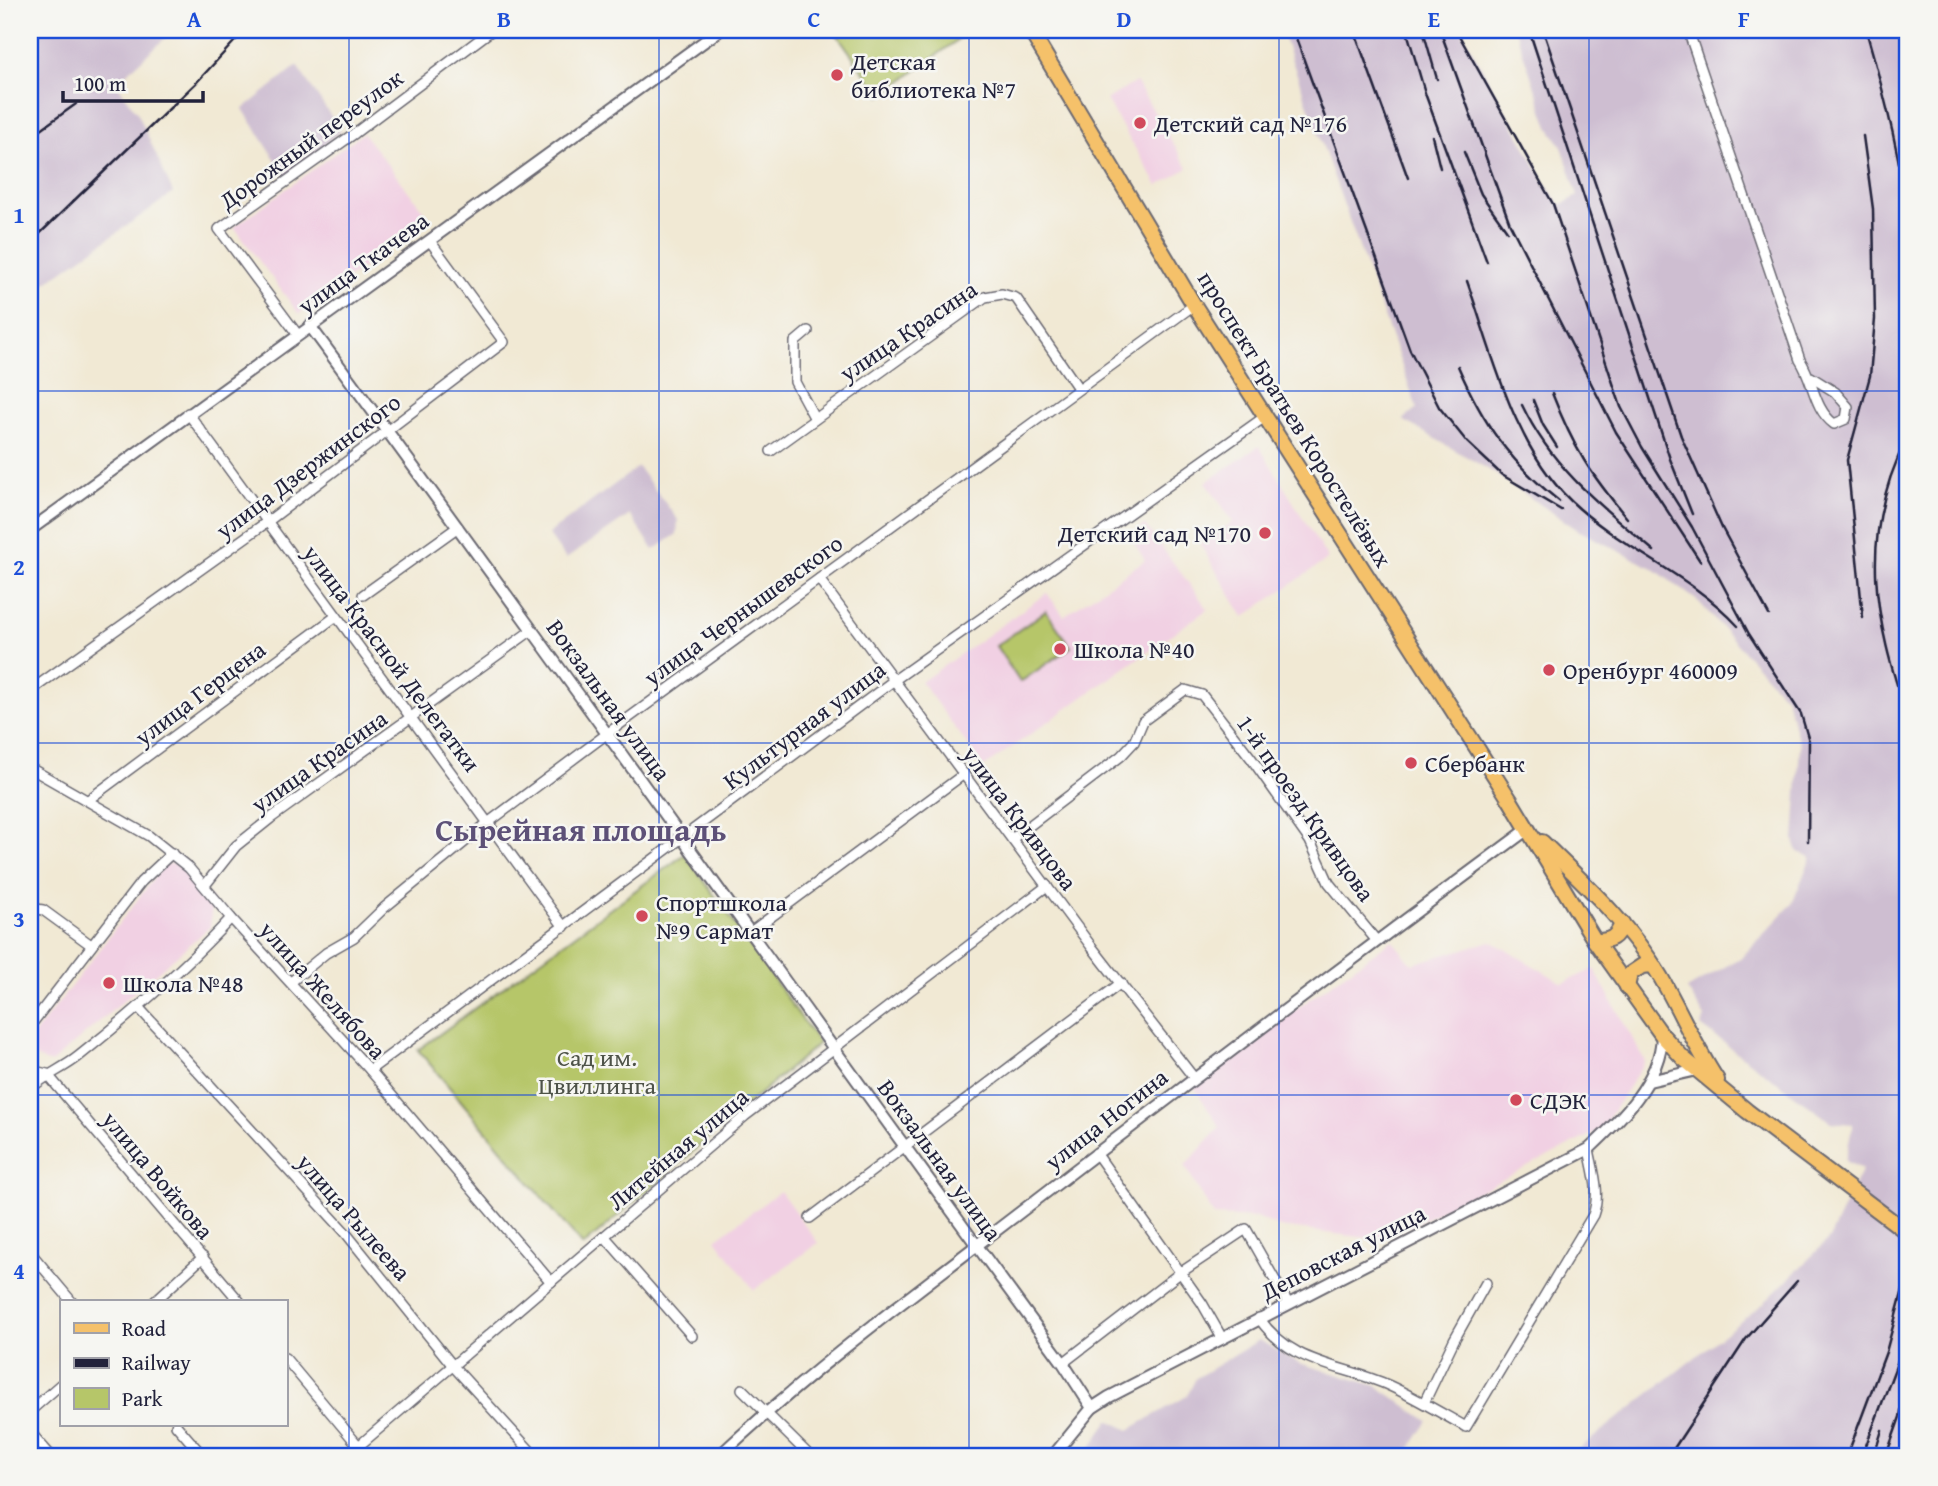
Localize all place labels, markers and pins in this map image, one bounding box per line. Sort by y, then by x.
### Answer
place label: Детская библиотека №7 [850,44,1016,107]
marker: Детская библиотека №7 [829,67,845,83]
place label: Детский сад №176 [1153,106,1347,141]
marker: Детский сад №176 [1132,115,1148,131]
place label: Детский сад №170 [1057,516,1251,551]
marker: Детский сад №170 [1257,525,1273,541]
place label: Школа №40 [1074,632,1195,667]
marker: Школа №40 [1052,641,1068,657]
place label: Оренбург 460009 [1563,653,1738,688]
marker: Оренбург 460009 [1541,662,1557,678]
place label: Сбербанк [1425,746,1525,781]
marker: Сбербанк [1403,755,1419,771]
place label: Спортшкола №9 Сармат [656,885,788,948]
marker: Спортшкола №9 Сармат [634,908,650,924]
place label: Школа №48 [123,966,244,1001]
marker: Школа №48 [101,975,117,991]
place label: СДЭК [1530,1083,1587,1118]
marker: СДЭК [1508,1092,1524,1108]

